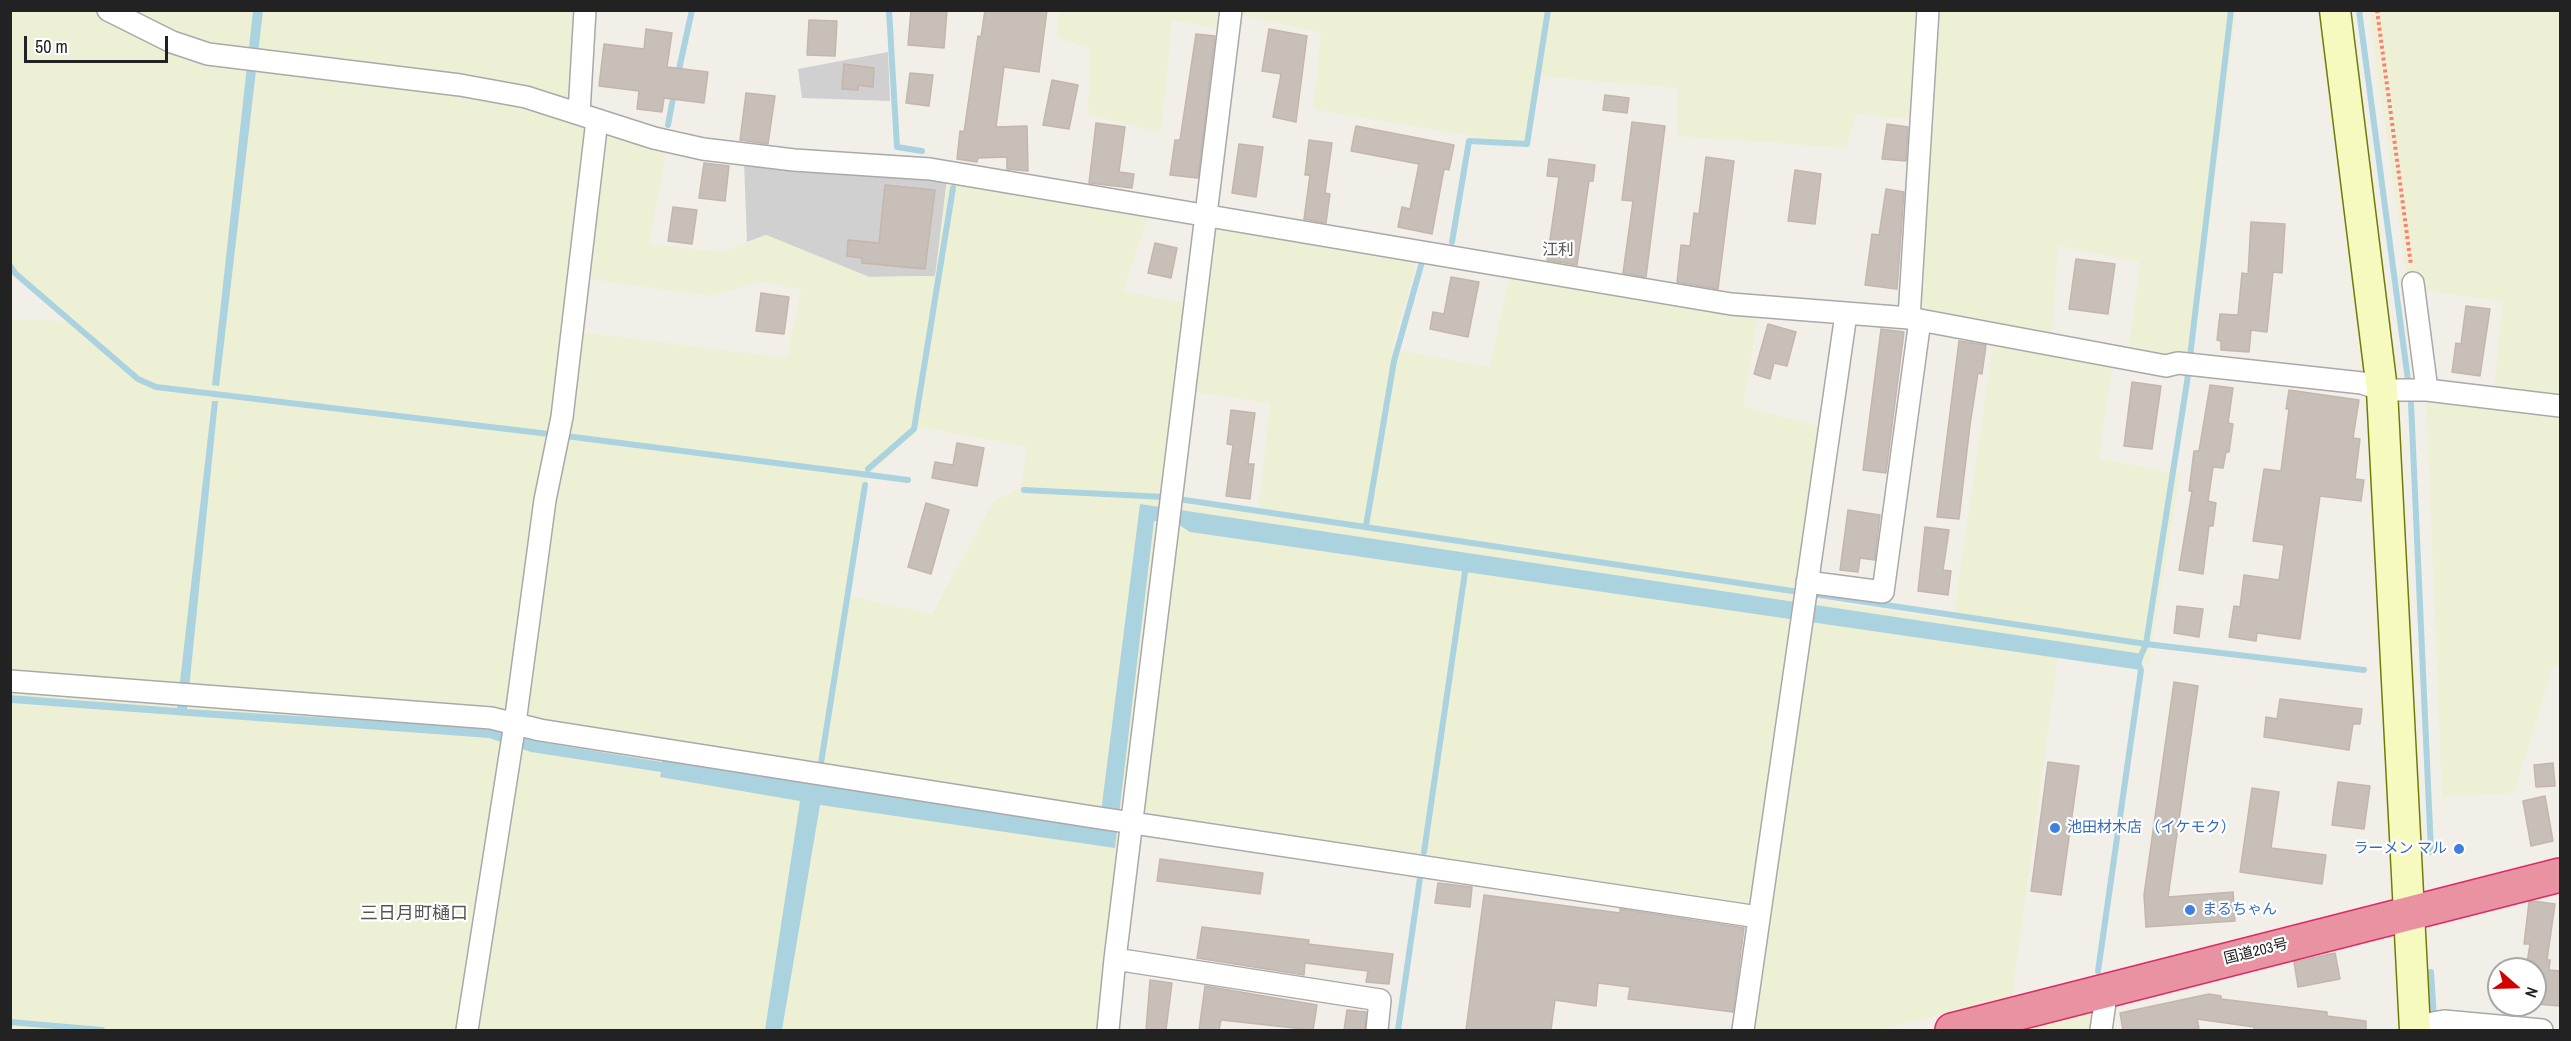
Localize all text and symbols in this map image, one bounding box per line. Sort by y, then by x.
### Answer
scale bar [27,24,171,62]
text: 50 m [35,34,68,59]
district label: 江利 [1542,241,1574,261]
place label: 池田材木店 （イケモク） [2067,819,2235,837]
marker: 池田材木店 （イケモク） [2048,821,2062,835]
place label: ラーメン マル [2354,840,2447,858]
marker: ラーメン マル [2452,842,2466,856]
place label: まるちゃん [2202,901,2277,919]
district label: 三日月町樋口 [360,903,468,925]
marker: まるちゃん [2183,903,2197,917]
street label: 国道203号 [2222,935,2290,969]
north arrow [2487,957,2547,1017]
text: N [2520,984,2544,1001]

